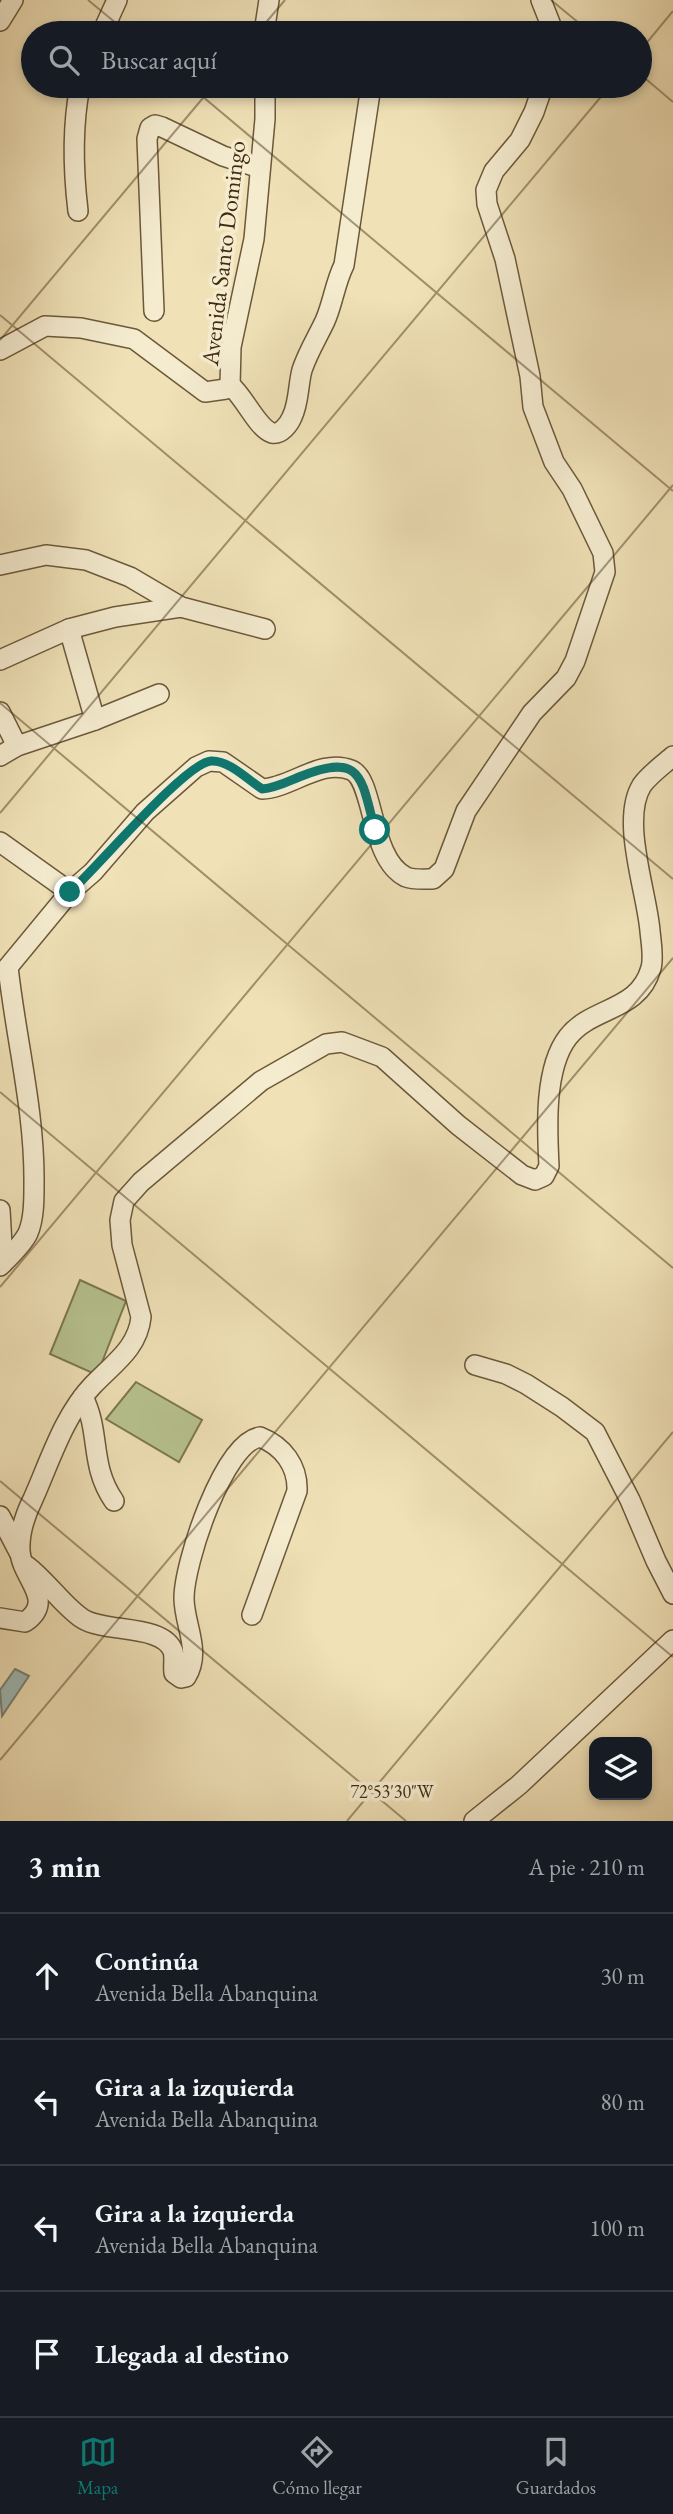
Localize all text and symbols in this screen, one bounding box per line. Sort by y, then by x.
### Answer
search box [21,21,652,98]
icon: search [45,41,83,79]
text: Buscar aquí [101,43,217,77]
street label: Avenida Santo Domingo [194,139,252,368]
route start [359,814,390,845]
route end [54,876,85,907]
map controls [589,1737,652,1800]
button: layers [589,1737,652,1800]
text: 72°53'30"W [350,1780,434,1803]
text: 3 min [28,1847,101,1886]
text: A pie · 210 m [529,1852,645,1882]
text: Continúa [95,1944,199,1978]
icon: ahead [28,1957,66,1995]
text: 30 m [600,1961,645,1991]
text: Avenida Bella Abanquina [95,1978,318,2008]
text: Gira a la izquierda [95,2070,294,2104]
icon: left [28,2083,66,2121]
text: 80 m [600,2087,645,2117]
text: Avenida Bella Abanquina [95,2104,318,2134]
text: Gira a la izquierda [95,2196,294,2230]
icon: left [28,2209,66,2247]
text: 100 m [589,2213,645,2243]
text: Avenida Bella Abanquina [95,2230,318,2260]
icon: arrive [28,2335,66,2373]
text: Llegada al destino [95,2337,289,2371]
tab: Mapa [77,2433,118,2500]
tab: Cómo llegar [272,2433,362,2500]
tab: Guardados [516,2433,596,2500]

